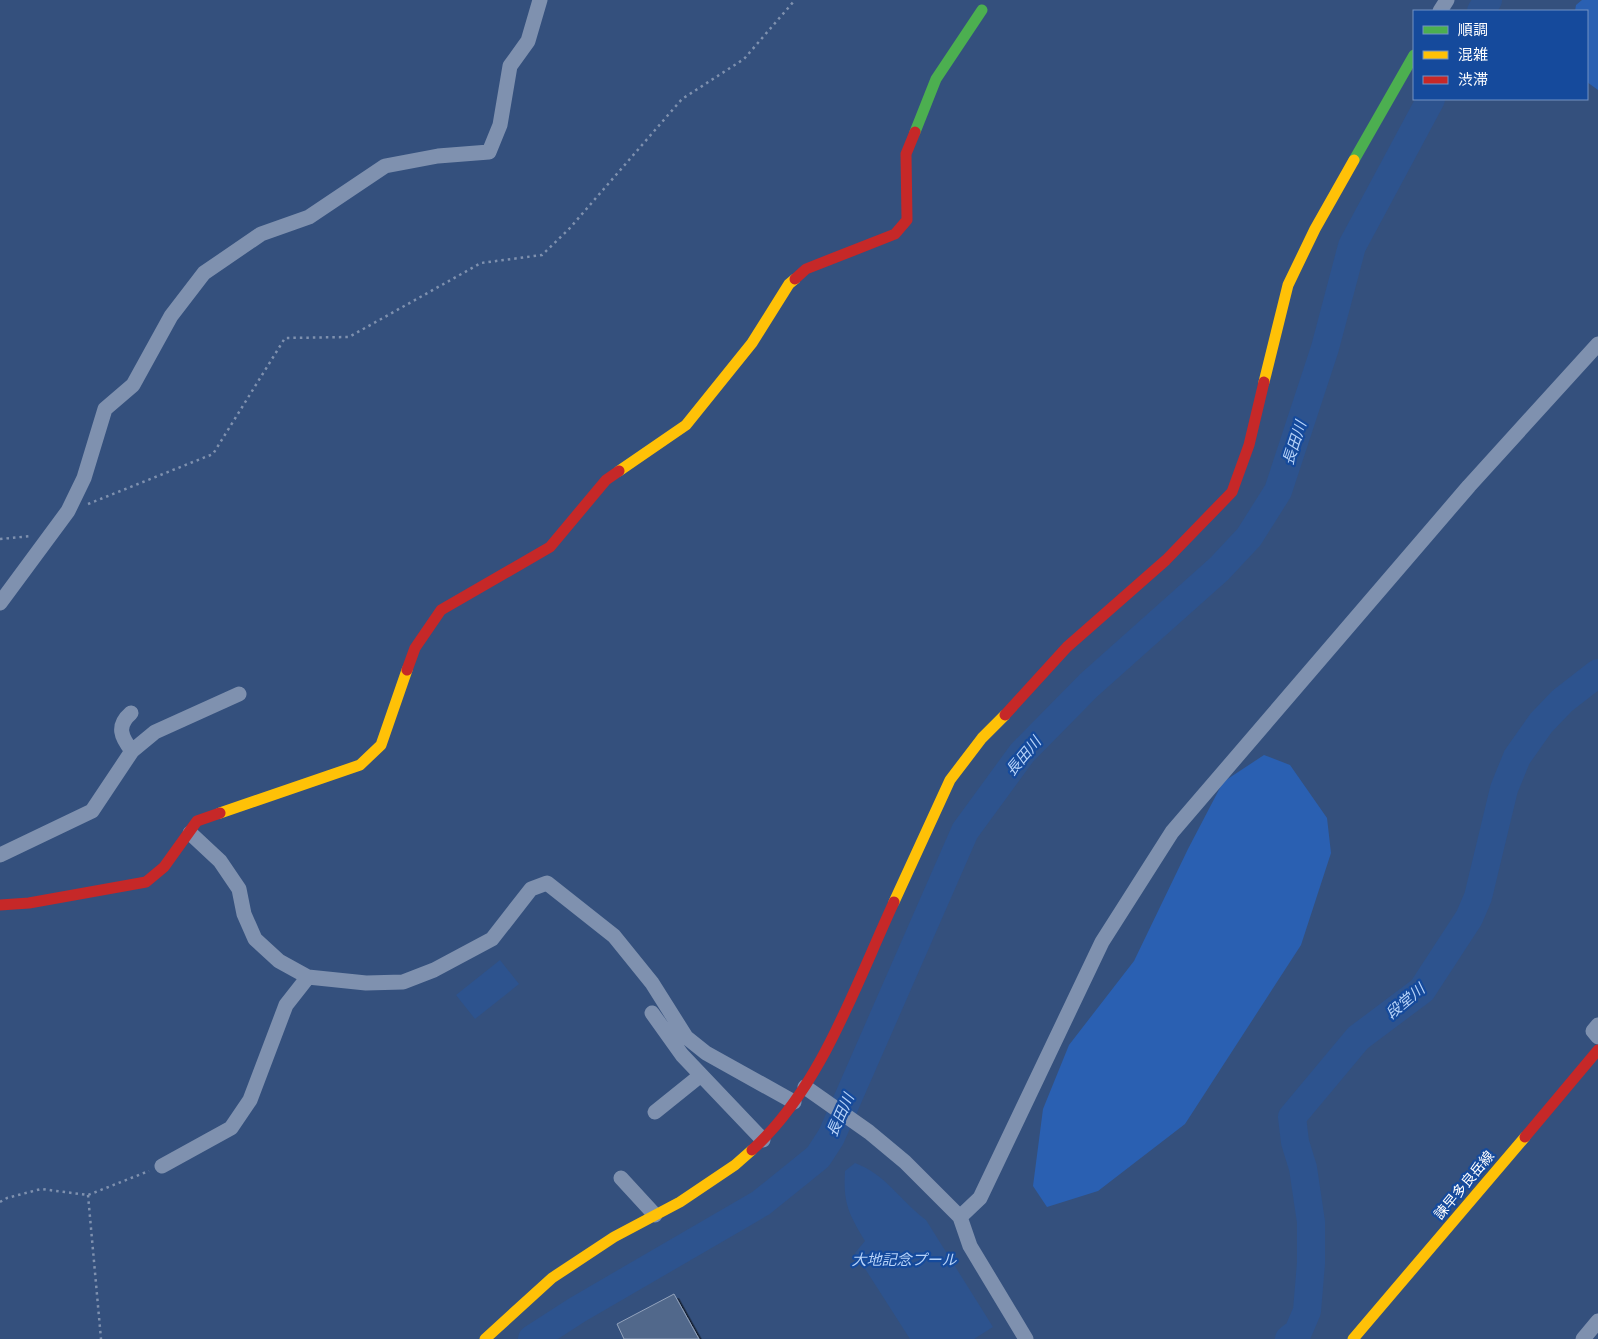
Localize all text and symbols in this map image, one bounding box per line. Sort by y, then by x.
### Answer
legend [1413,10,1588,100]
text: 順調 [1458,20,1488,39]
text: 混雑 [1458,45,1488,64]
text: 渋滞 [1458,70,1488,89]
water label: 長田川 [1278,417,1311,467]
water label: 長田川 [1001,731,1046,779]
water label: 段堂川 [1382,978,1430,1023]
water label: 長田川 [822,1089,859,1139]
street label: 諫早多良岳線 [1430,1147,1498,1223]
water label: 大地記念プール [851,1250,957,1269]

